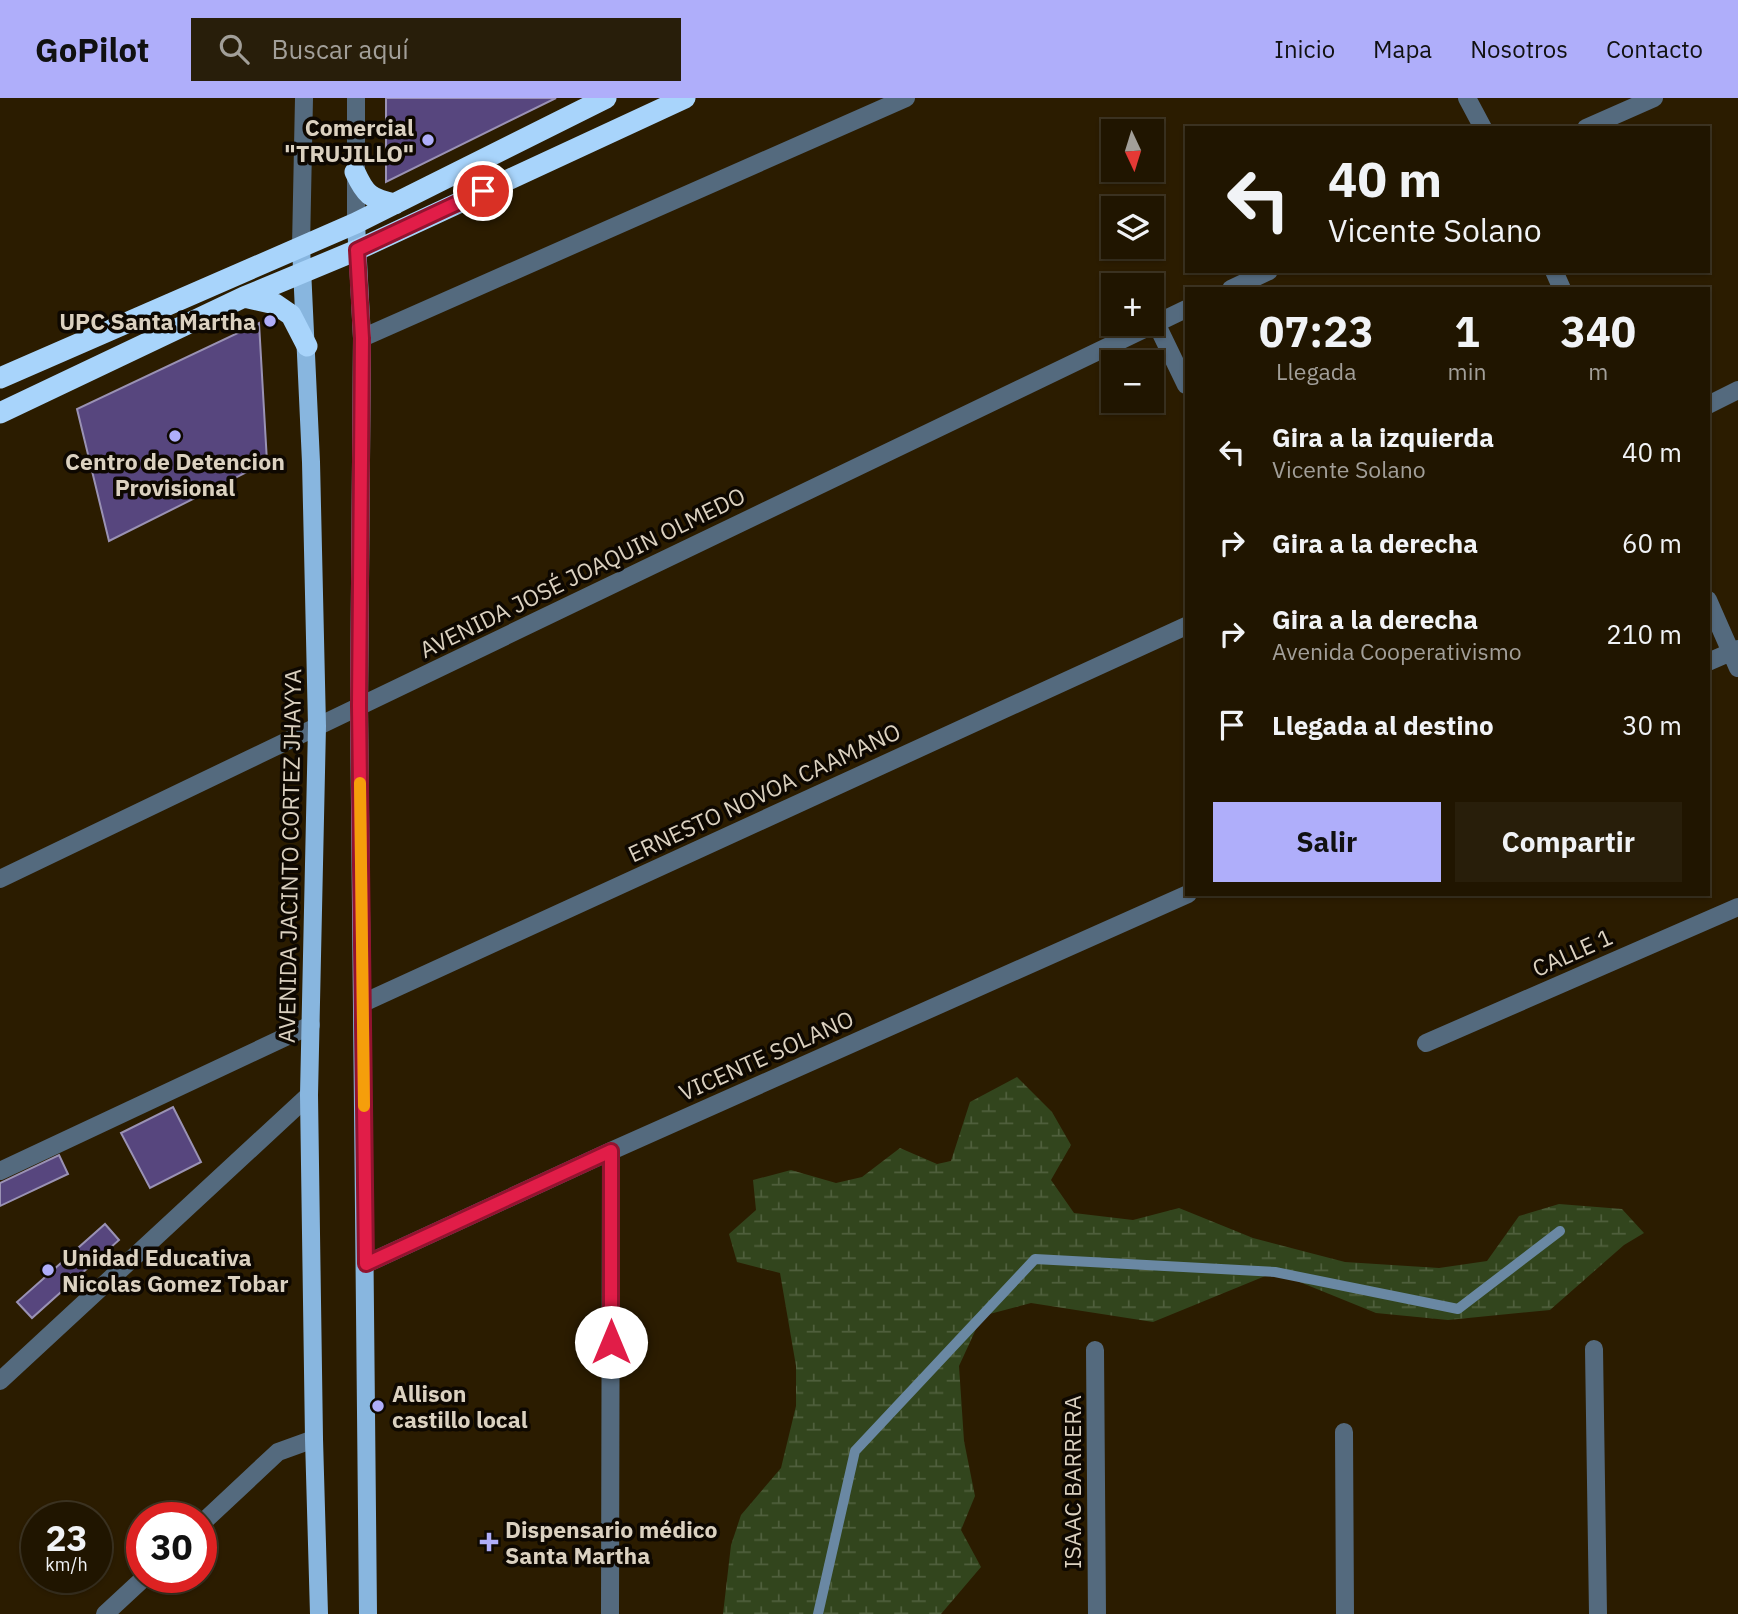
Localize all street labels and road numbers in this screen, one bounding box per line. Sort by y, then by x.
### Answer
street label: AVENIDA JOSÉ JOAQUIN OLMEDO [414,480,750,664]
street label: AVENIDA JACINTO CORTEZ JHAYYA [271,668,307,1043]
street label: ERNESTO NOVOA CAAMANO [623,716,905,868]
street label: CALLE 1 [1527,921,1617,983]
street label: VICENTE SOLANO [674,1003,858,1107]
street label: ISAAC BARRERA [1057,1395,1087,1569]

